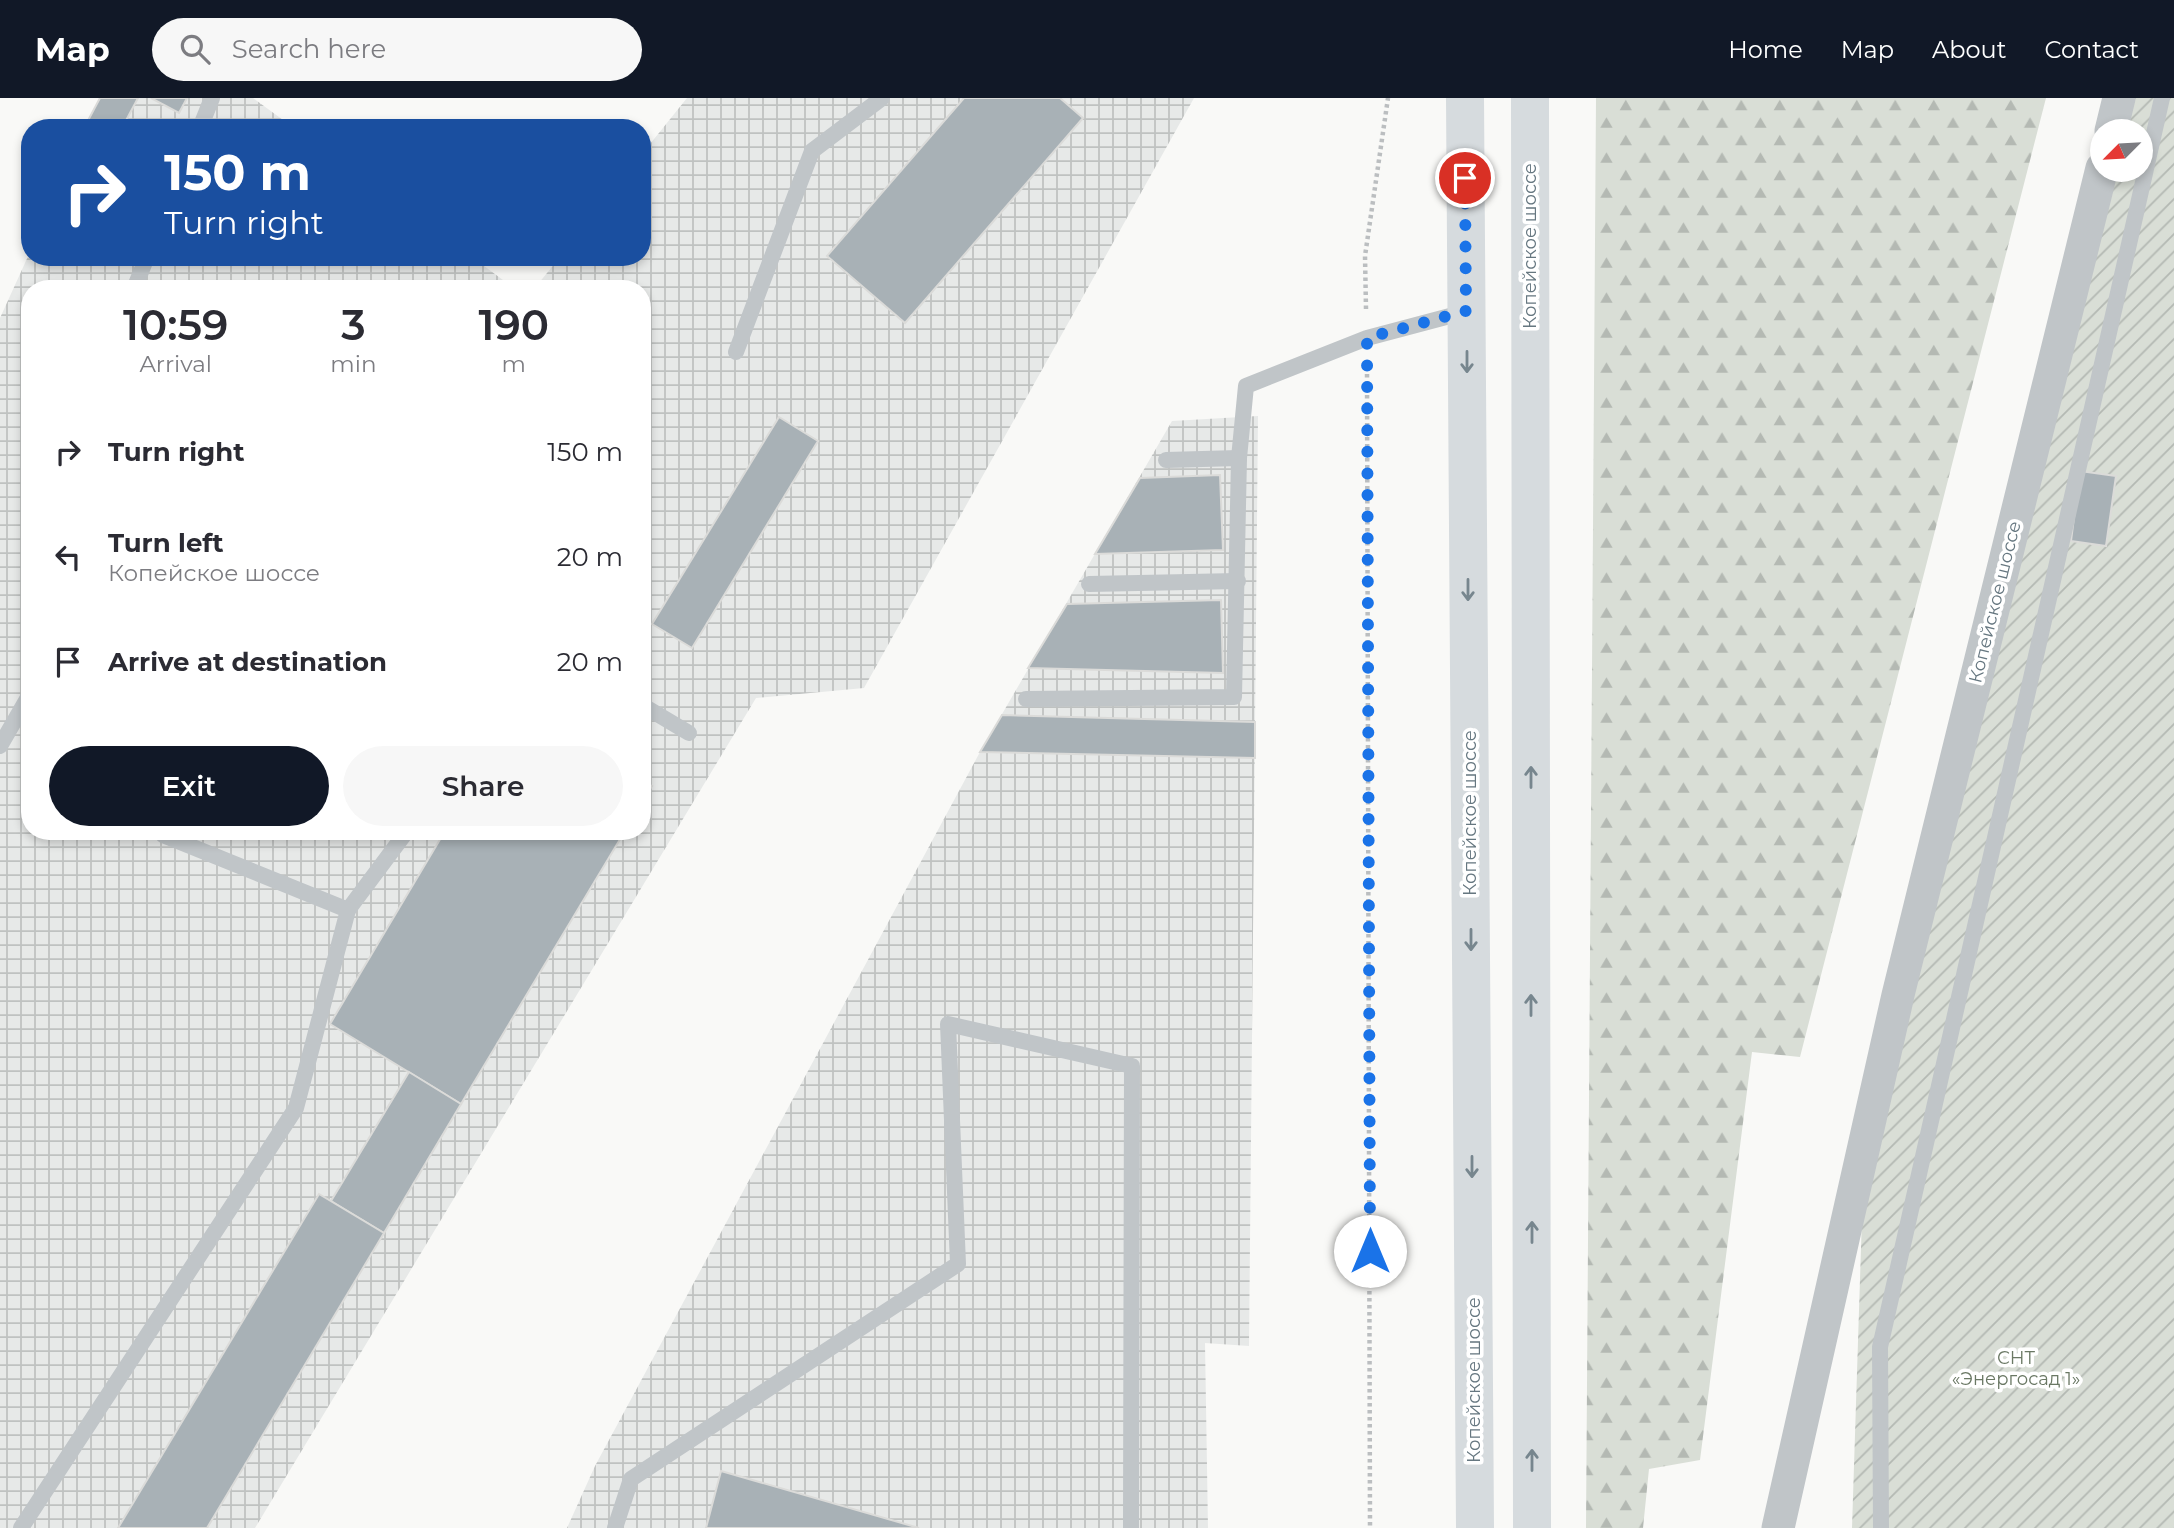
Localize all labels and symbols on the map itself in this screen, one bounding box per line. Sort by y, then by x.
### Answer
north arrow [2090,119,2152,182]
pin [1435,148,1495,208]
street label: Копейское шоссе [1519,163,1541,329]
one-way arrow [1460,350,1474,373]
street label: Копейское шоссе [1964,519,2026,685]
one-way arrow [1461,578,1475,601]
street label: Копейское шоссе [1459,730,1481,896]
one-way arrow [1524,766,1538,789]
one-way arrow [1464,928,1478,951]
one-way arrow [1524,994,1538,1017]
one-way arrow [1465,1155,1479,1178]
position arrow [1333,1214,1407,1288]
one-way arrow [1525,1221,1538,1244]
street label: Копейское шоссе [1463,1297,1485,1463]
park label: СНТ «Энергосад 1» [1952,1347,2080,1390]
one-way arrow [1525,1449,1539,1472]

